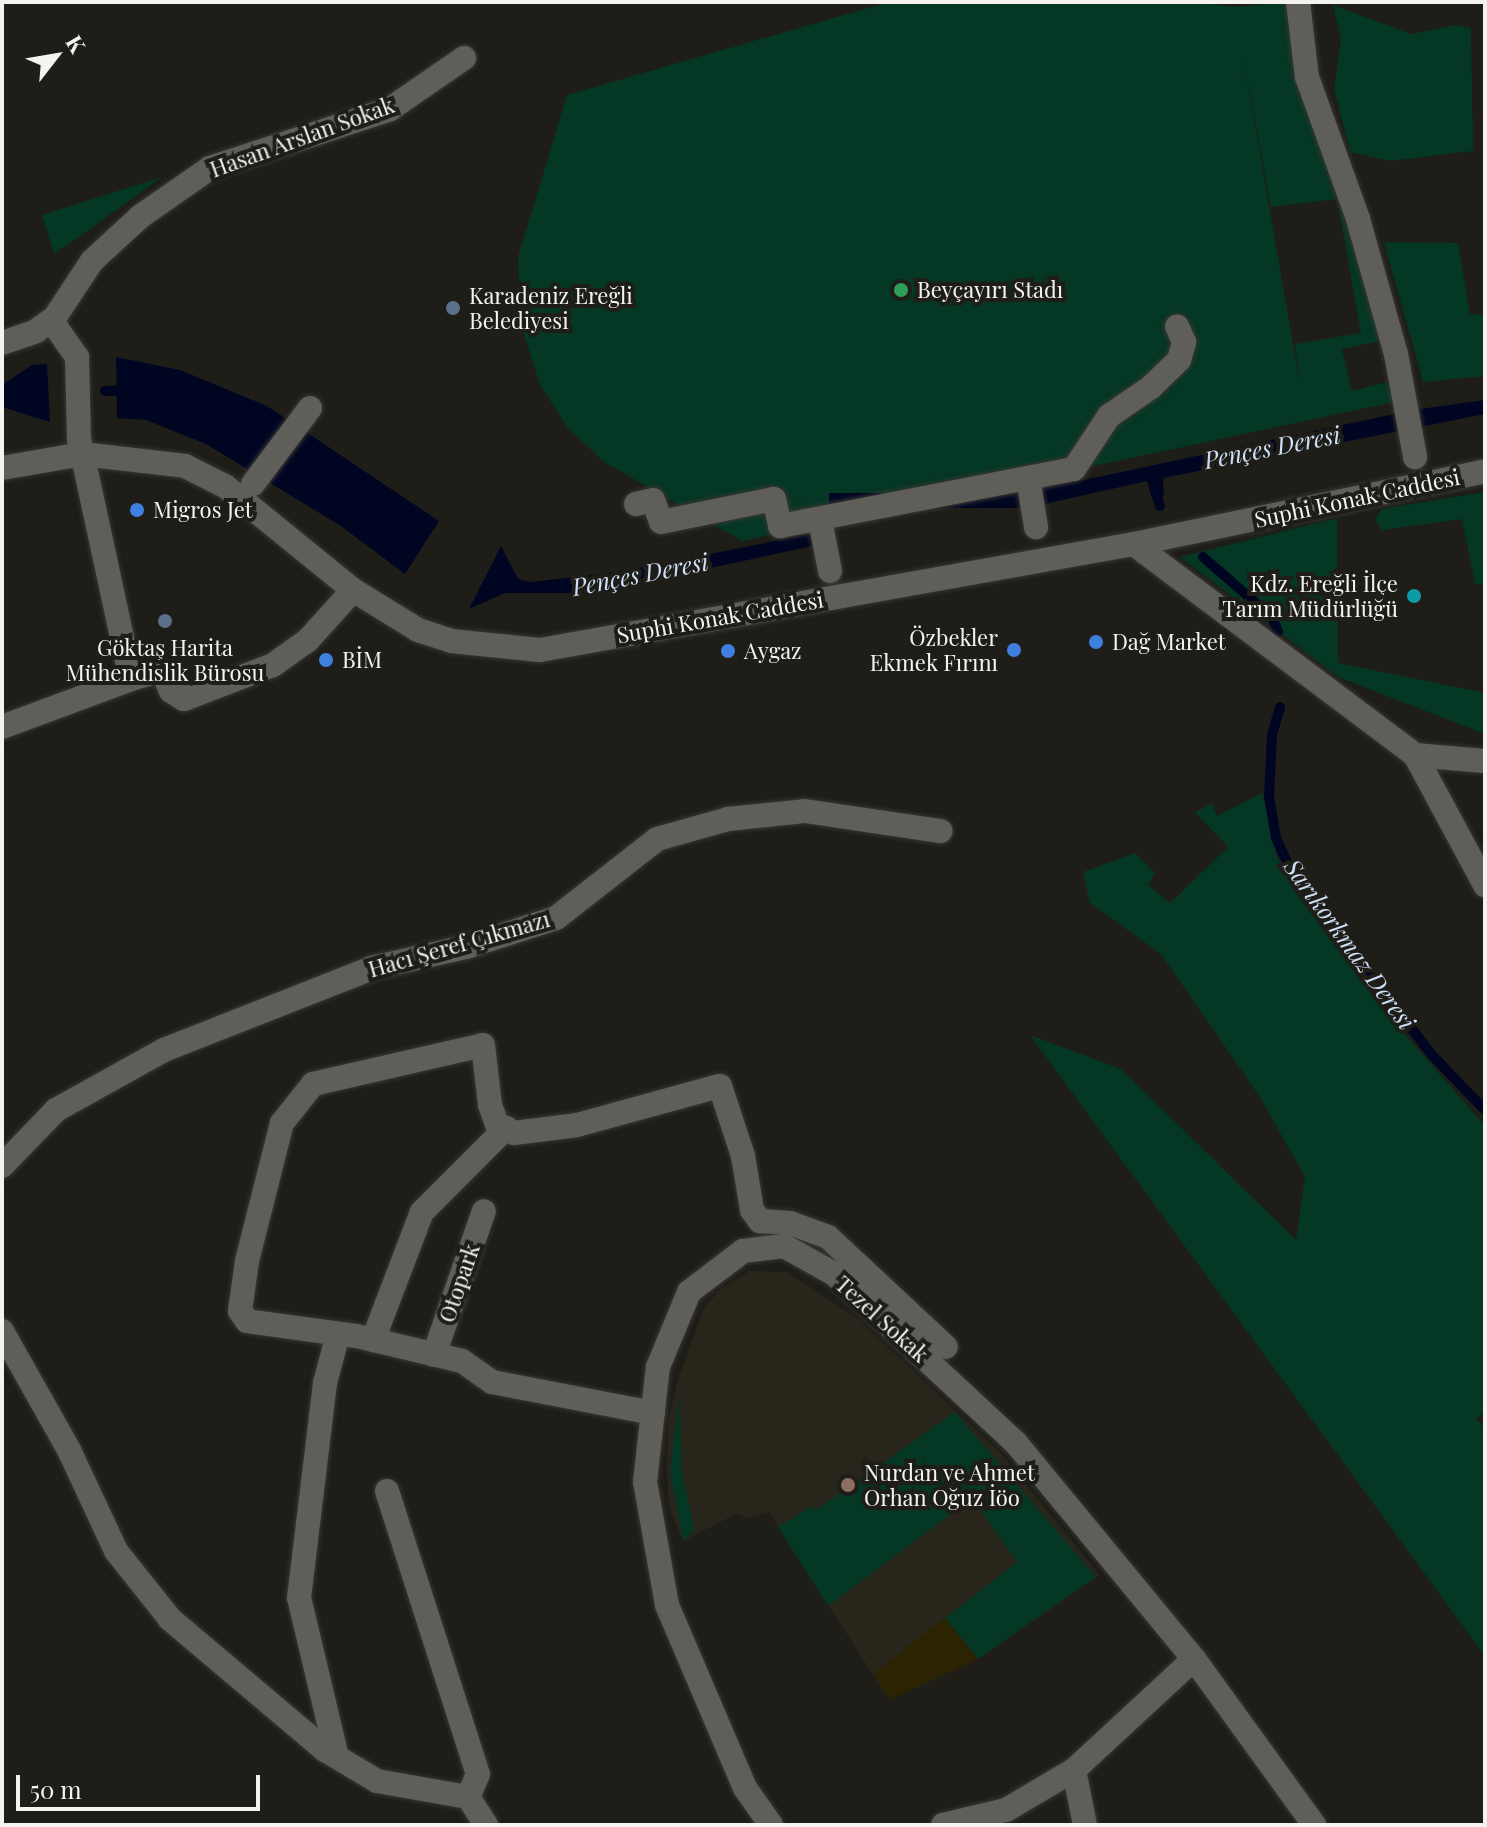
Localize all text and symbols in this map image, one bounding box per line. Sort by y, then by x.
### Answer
north arrow [16,16,96,96]
text: K [60,29,93,58]
street label: Hasan Arslan Sokak [206,91,398,183]
place label: Beyçayırı Stadı [917,277,1063,303]
marker: Beyçayırı Stadı [892,281,910,299]
place label: Karadeniz Ereğli Belediyesi [469,282,633,334]
marker: Karadeniz Ereğli Belediyesi [444,299,462,317]
water label: Pençes Deresi [1201,420,1343,474]
street label: Suphi Konak Caddesi [1252,463,1462,533]
place label: Migros Jet [153,497,253,523]
marker: Migros Jet [128,501,146,519]
water label: Pençes Deresi [569,547,711,601]
place label: Kdz. Ereğli İlçe Tarım Müdürlüğü [1222,570,1398,622]
street label: Suphi Konak Caddesi [615,586,825,648]
marker: Kdz. Ereğli İlçe Tarım Müdürlüğü [1405,587,1423,605]
marker: Göktaş Harita Mühendislik Bürosu [156,612,174,630]
place label: Özbekler Ekmek Fırını [869,624,998,676]
place label: Dağ Market [1112,629,1226,655]
marker: Dağ Market [1087,633,1105,651]
place label: Göktaş Harita Mühendislik Bürosu [66,634,264,686]
place label: Aygaz [744,638,802,664]
marker: Özbekler Ekmek Fırını [1005,641,1023,659]
marker: Aygaz [719,642,737,660]
place label: BİM [342,647,382,673]
marker: BİM [317,651,335,669]
water label: Sarıkorkmaz Deresi [1278,853,1422,1035]
street label: Hacı Şeref Çıkmazı [365,905,553,983]
street label: Otopark [433,1240,485,1326]
street label: Tezel Sokak [830,1270,934,1368]
place label: Nurdan ve Ahmet Orhan Oğuz İöo [864,1459,1036,1510]
marker: Nurdan ve Ahmet Orhan Oğuz İöo [839,1476,857,1494]
scale bar [20,1759,264,1809]
text: 50 m [30,1773,82,1805]

